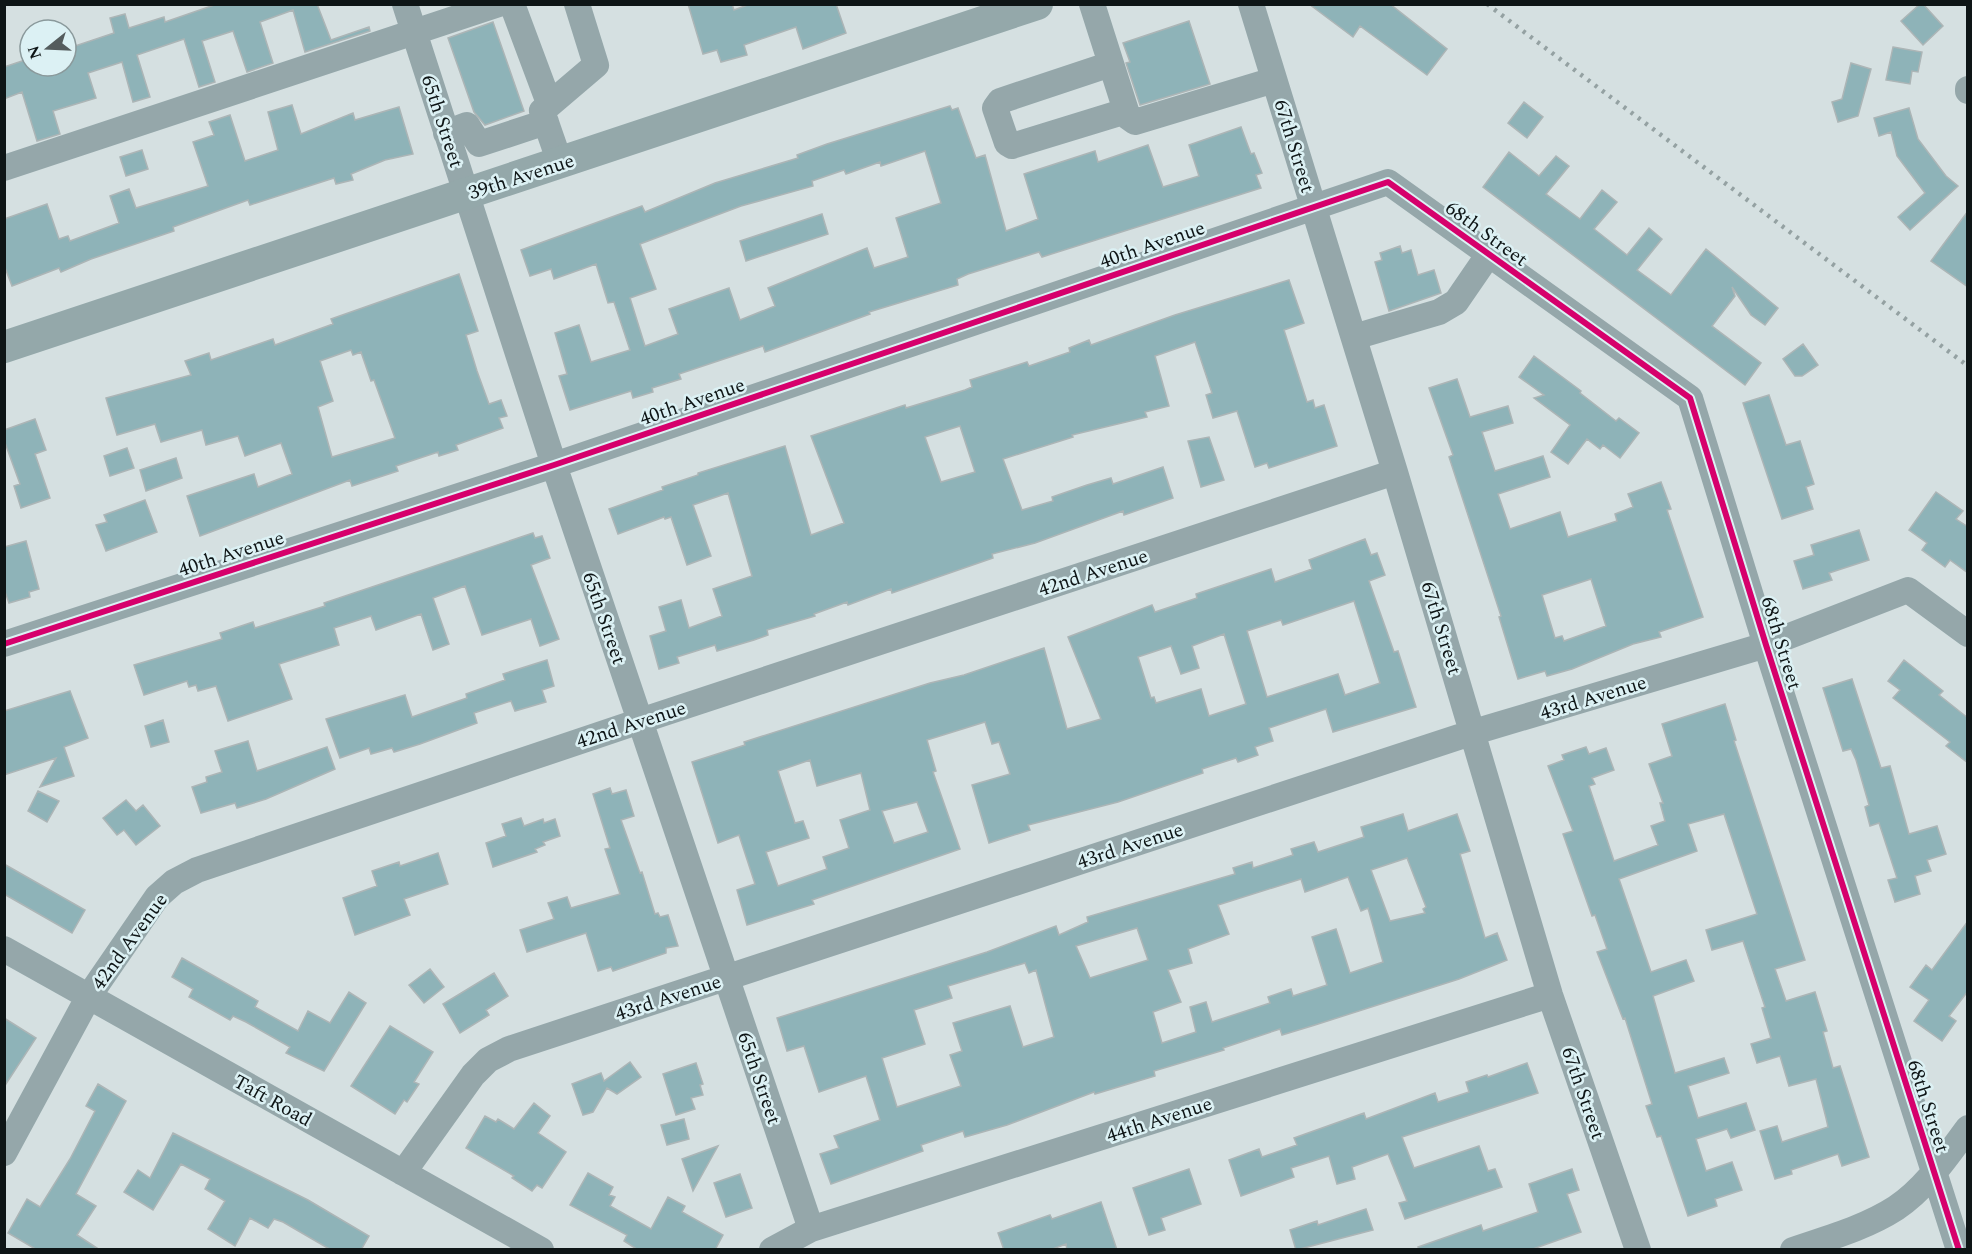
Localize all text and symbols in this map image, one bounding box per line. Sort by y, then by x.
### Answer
north arrow [18,18,78,78]
text: N [21,42,48,62]
street label: 65th Street [413,71,471,172]
street label: 67th Street [1266,96,1322,197]
street label: 39th Avenue [464,146,578,208]
street label: 68th Street [1439,193,1534,274]
street label: 40th Avenue [1096,213,1209,277]
street label: 40th Avenue [636,370,749,434]
street label: 40th Avenue [174,523,288,585]
street label: 42nd Avenue [1035,541,1152,605]
street label: 65th Street [574,568,634,669]
street label: 67th Street [1413,578,1469,679]
street label: 68th Street [1753,593,1809,694]
street label: 43rd Avenue [1536,668,1650,728]
street label: 42nd Avenue [573,693,690,757]
street label: 43rd Avenue [1073,815,1187,877]
street label: 42nd Avenue [84,887,175,996]
street label: 43rd Avenue [611,967,725,1029]
street label: 65th Street [729,1028,789,1129]
street label: 67th Street [1553,1043,1613,1144]
street label: 68th Street [1899,1056,1957,1157]
street label: Taft Road [228,1067,318,1135]
street label: 44th Avenue [1102,1089,1216,1151]

